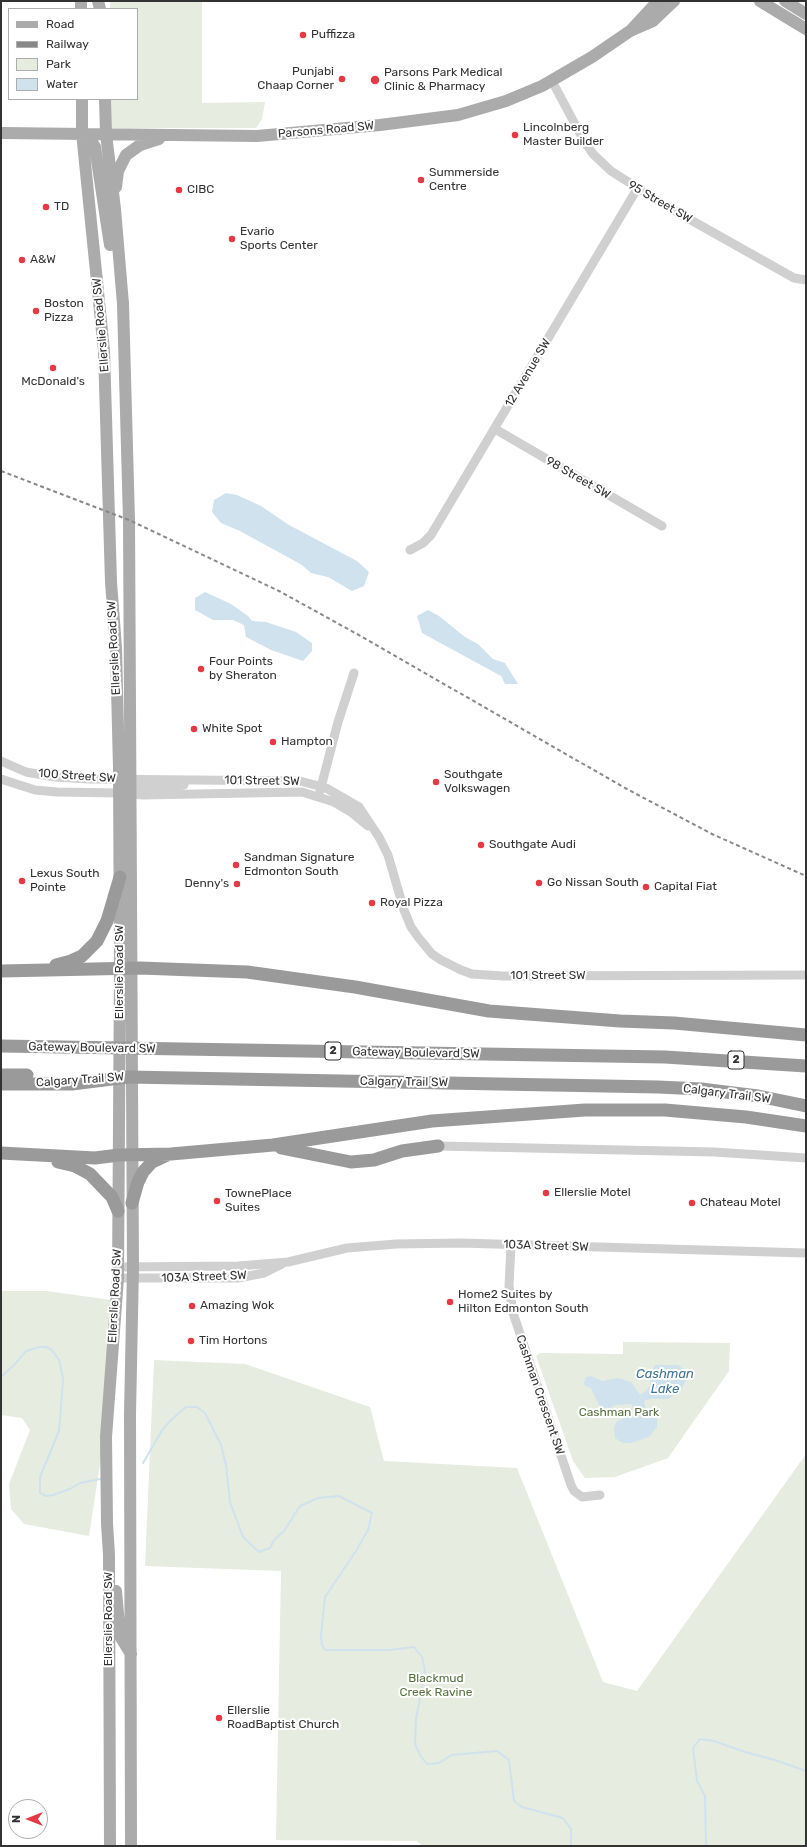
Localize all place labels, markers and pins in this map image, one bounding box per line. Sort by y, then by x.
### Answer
place label: Puffizza [311,28,355,42]
marker: Puffizza [298,30,308,40]
place label: Punjabi Chaap Corner [257,65,334,93]
place label: Parsons Park Medical Clinic & Pharmacy [384,66,502,94]
marker: Punjabi Chaap Corner [337,74,347,84]
marker: Parsons Park Medical Clinic & Pharmacy [369,74,381,86]
place label: Lincolnberg Master Builder [523,121,604,149]
marker: Lincolnberg Master Builder [510,130,520,140]
place label: Summerside Centre [429,166,499,194]
marker: Summerside Centre [416,175,426,185]
place label: CIBC [187,183,214,197]
marker: CIBC [174,185,184,195]
place label: TD [54,200,69,214]
marker: TD [41,202,51,212]
place label: Evario Sports Center [240,225,318,253]
marker: Evario Sports Center [227,234,237,244]
place label: A&W [30,253,56,267]
marker: A&W [17,255,27,265]
place label: Boston Pizza [44,297,84,325]
marker: Boston Pizza [31,306,41,316]
marker: McDonald's [48,363,58,373]
place label: McDonald's [21,375,85,389]
place label: Four Points by Sheraton [209,655,277,683]
marker: Four Points by Sheraton [196,664,206,674]
place label: White Spot [202,722,262,736]
marker: White Spot [189,724,199,734]
place label: Hampton [281,735,333,749]
marker: Hampton [268,737,278,747]
place label: Southgate Volkswagen [444,768,510,796]
marker: Southgate Volkswagen [431,777,441,787]
place label: Southgate Audi [489,838,576,852]
marker: Southgate Audi [476,840,486,850]
place label: Sandman Signature Edmonton South [244,851,354,879]
marker: Sandman Signature Edmonton South [231,860,241,870]
place label: Lexus South Pointe [30,867,100,895]
marker: Lexus South Pointe [17,876,27,886]
place label: Go Nissan South [547,876,639,890]
place label: Denny's [185,877,229,891]
marker: Go Nissan South [534,878,544,888]
marker: Denny's [232,879,242,889]
place label: Capital Fiat [654,880,717,894]
marker: Capital Fiat [641,882,651,892]
place label: Royal Pizza [380,896,443,910]
marker: Royal Pizza [367,898,377,908]
place label: Ellerslie Motel [554,1186,631,1200]
place label: TownePlace Suites [225,1187,292,1215]
marker: Ellerslie Motel [541,1188,551,1198]
marker: TownePlace Suites [212,1196,222,1206]
place label: Chateau Motel [700,1196,781,1210]
marker: Chateau Motel [687,1198,697,1208]
place label: Home2 Suites by Hilton Edmonton South [458,1288,589,1316]
marker: Home2 Suites by Hilton Edmonton South [445,1297,455,1307]
place label: Amazing Wok [200,1299,274,1313]
marker: Amazing Wok [187,1301,197,1311]
place label: Tim Hortons [199,1334,267,1348]
marker: Tim Hortons [186,1336,196,1346]
place label: Ellerslie RoadBaptist Church [227,1704,339,1732]
marker: Ellerslie RoadBaptist Church [214,1713,224,1723]

